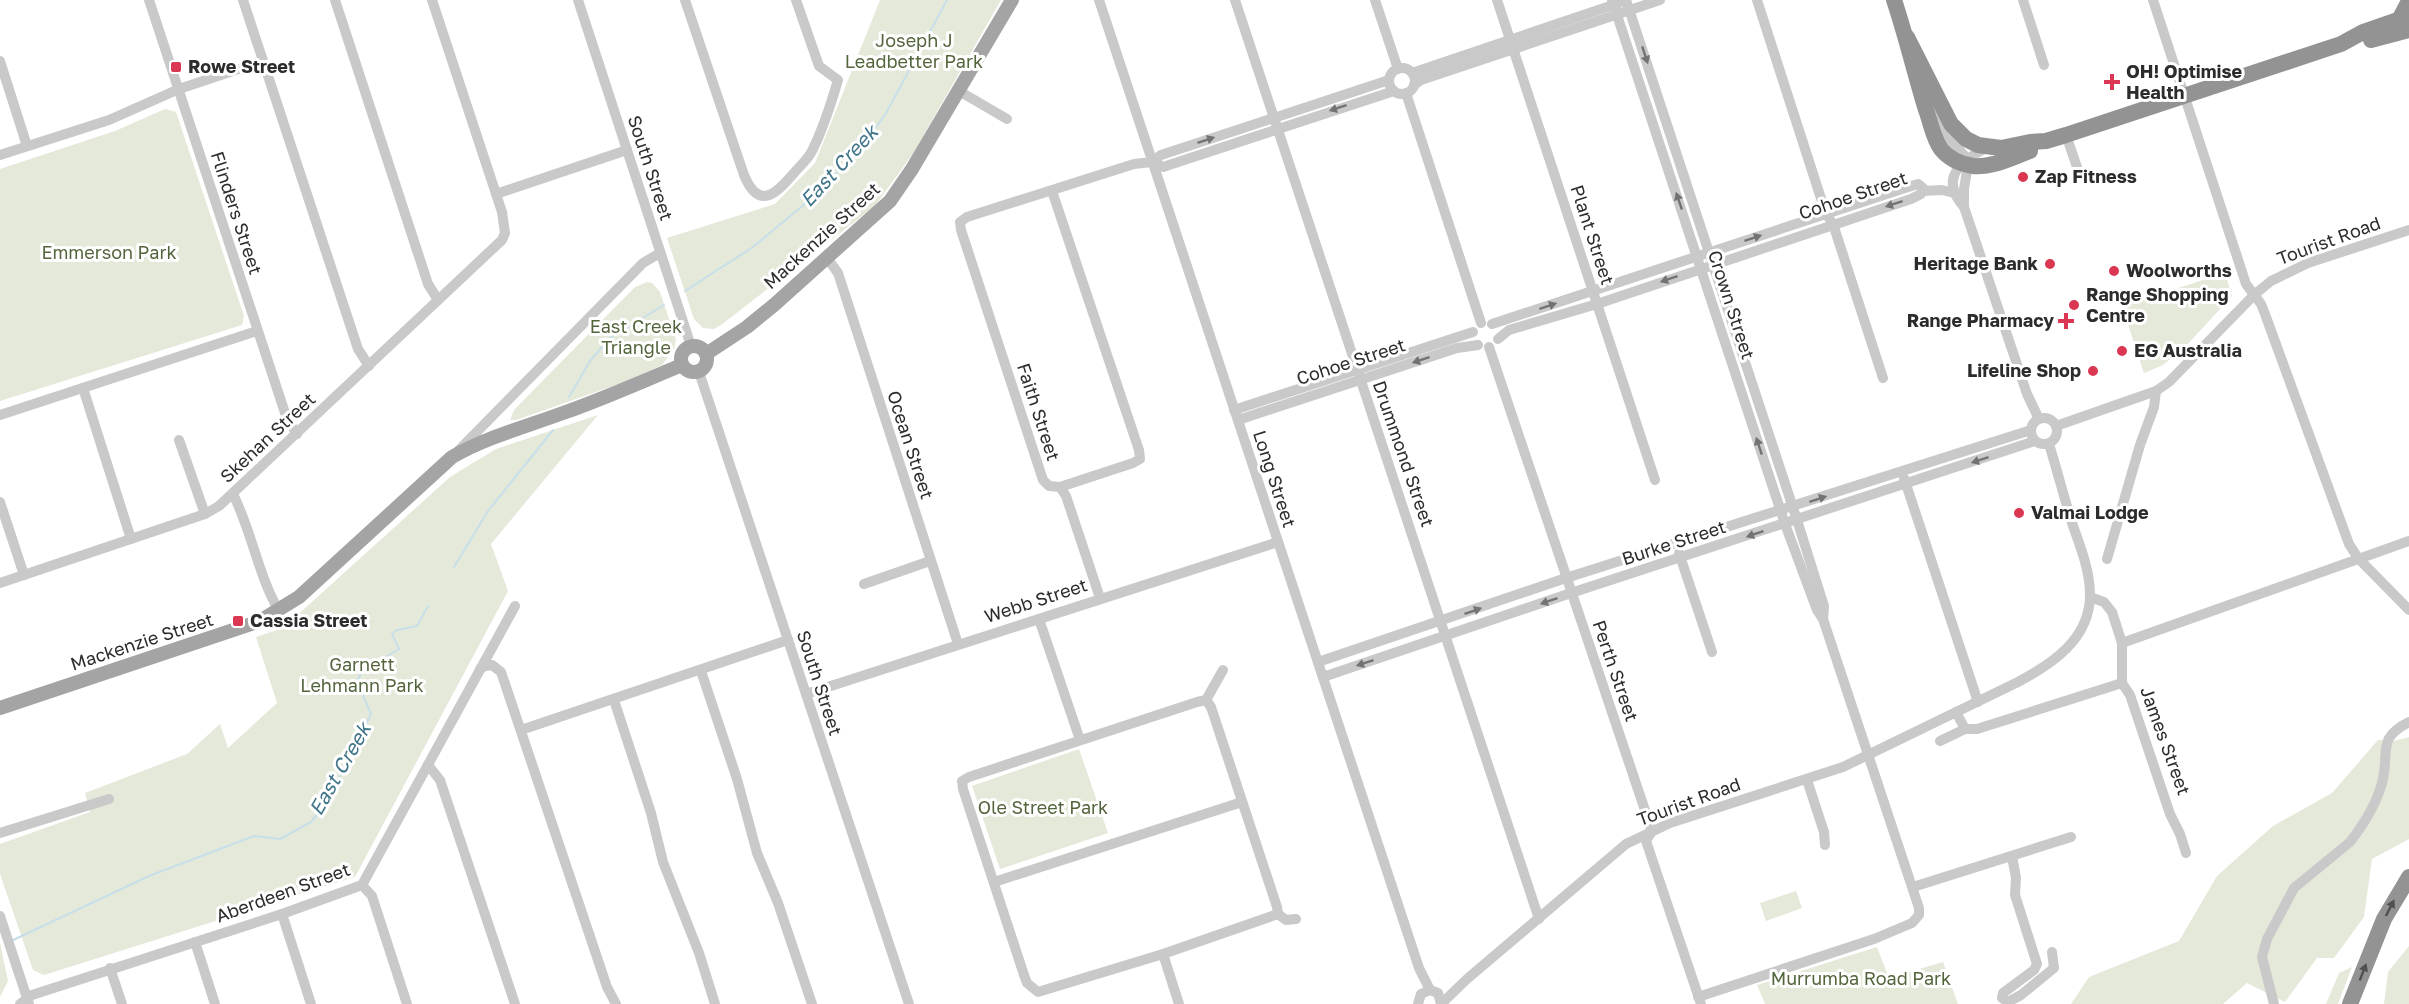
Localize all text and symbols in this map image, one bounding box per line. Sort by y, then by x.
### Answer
park label: Joseph J Leadbetter Park [845,29,983,72]
one-way arrow [1641,46,1650,64]
place label: Rowe Street [188,55,295,77]
marker: Rowe Street [169,60,183,74]
place label: OH! Optimise Health [2126,60,2243,103]
marker: OH! Optimise Health [2103,73,2121,91]
one-way arrow [1329,104,1347,113]
street label: South Street [624,112,678,223]
water label: East Creek [795,118,884,211]
one-way arrow [1197,135,1215,144]
street label: Flinders Street [207,148,267,277]
place label: Zap Fitness [2035,165,2137,187]
street label: Cohoe Street [1796,166,1910,224]
marker: Zap Fitness [2016,170,2030,184]
street label: Mackenzie Street [759,177,884,293]
street label: Plant Street [1566,182,1619,287]
one-way arrow [1674,192,1683,210]
one-way arrow [1885,200,1903,210]
street label: Tourist Road [2274,211,2383,269]
one-way arrow [1744,233,1762,242]
park label: Emmerson Park [41,241,177,263]
street label: Crown Street [1704,247,1760,362]
place label: Heritage Bank [1913,252,2039,274]
marker: Heritage Bank [2043,257,2057,271]
place label: Woolworths [2126,259,2232,281]
marker: Woolworths [2107,264,2121,278]
one-way arrow [1660,274,1678,284]
place label: Range Shopping Centre [2086,283,2229,326]
marker: Range Shopping Centre [2067,298,2081,312]
one-way arrow [1539,301,1557,311]
place label: Range Pharmacy [1907,309,2054,331]
marker: Range Pharmacy [2059,314,2073,328]
park label: East Creek Triangle [590,315,682,358]
street label: Cohoe Street [1293,333,1408,389]
place label: EG Australia [2134,339,2242,361]
marker: EG Australia [2115,344,2129,358]
one-way arrow [1412,355,1430,365]
place label: Lifeline Shop [1967,359,2081,381]
street label: Faith Street [1013,360,1065,463]
marker: Lifeline Shop [2086,364,2100,378]
street label: Drummond Street [1369,378,1439,530]
street label: Skehan Street [215,388,319,487]
street label: Ocean Street [883,388,939,502]
street label: Long Street [1249,427,1301,530]
one-way arrow [1754,437,1764,455]
one-way arrow [1971,455,1989,465]
one-way arrow [1809,494,1827,503]
place label: Valmai Lodge [2031,501,2149,523]
marker: Valmai Lodge [2012,506,2026,520]
street label: Burke Street [1619,515,1728,569]
one-way arrow [1746,530,1764,539]
street label: Webb Street [981,573,1090,627]
one-way arrow [1540,596,1558,606]
one-way arrow [1464,605,1482,615]
street label: Mackenzie Street [67,608,216,675]
place label: Cassia Street [250,609,367,631]
marker: Cassia Street [231,614,245,628]
street label: Perth Street [1588,617,1644,724]
street label: South Street [793,627,847,738]
park label: Garnett Lehmann Park [300,653,424,696]
one-way arrow [1356,659,1374,669]
street label: James Street [2136,683,2196,798]
water label: East Creek [303,716,377,819]
street label: Tourist Road [1634,772,1743,830]
park label: Ole Street Park [978,796,1108,818]
street label: Aberdeen Street [213,858,353,927]
one-way arrow [2385,899,2395,916]
one-way arrow [2359,963,2368,981]
park label: Murrumba Road Park [1771,967,1951,989]

